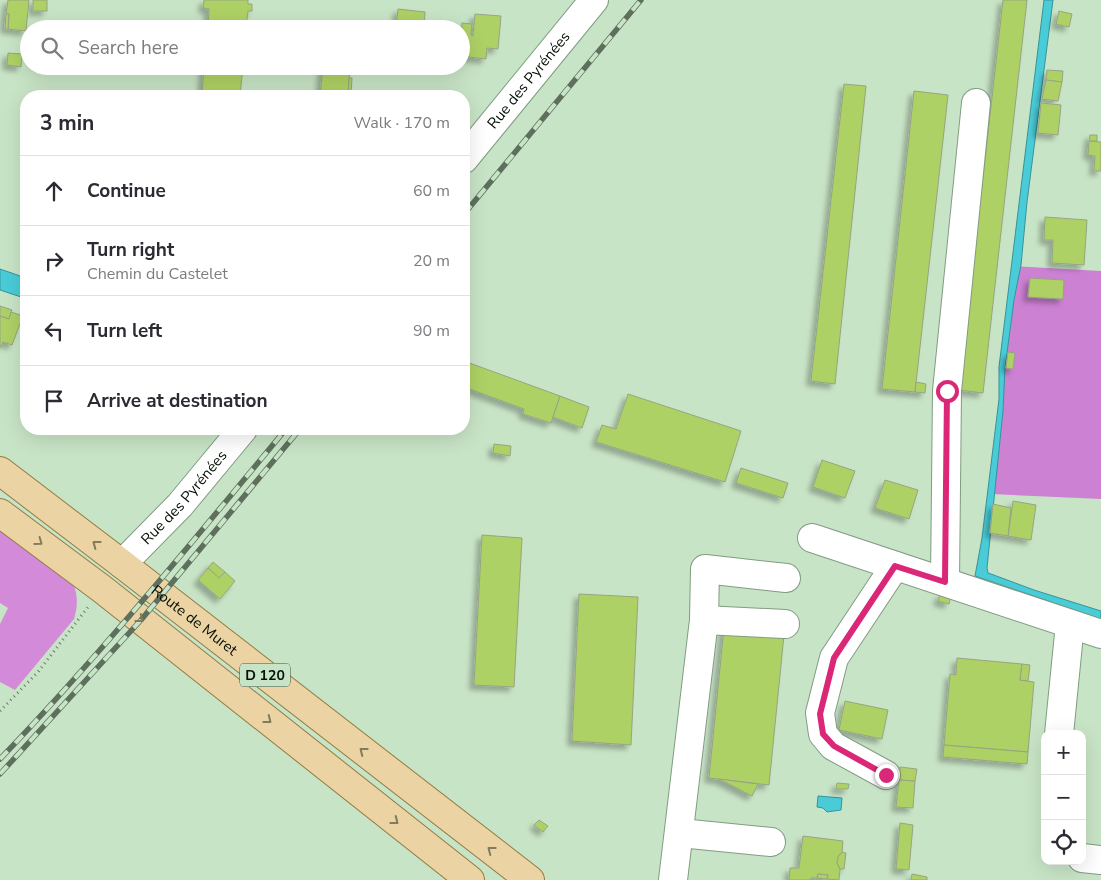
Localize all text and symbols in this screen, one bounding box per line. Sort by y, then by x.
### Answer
search box [20,20,470,75]
street label: Rue des Pyrénées [483,27,574,133]
icon: search [38,34,66,62]
text: Search here [78,35,179,61]
text: 3 min [40,109,94,137]
text: Walk · 170 m [354,112,450,134]
icon: ahead [40,177,68,205]
text: Continue [87,178,166,204]
text: 60 m [413,180,450,202]
text: Turn right [87,237,174,263]
icon: right [40,247,68,275]
text: 20 m [413,250,450,272]
text: Chemin du Castelet [87,263,228,285]
icon: left [40,317,68,345]
text: Turn left [87,318,162,344]
text: 90 m [413,320,450,342]
route start [936,380,959,403]
icon: arrive [40,387,68,415]
text: Arrive at destination [87,388,268,414]
street label: Rue des Pyrénées [136,446,231,549]
one-way arrow [33,536,43,545]
one-way arrow [92,541,102,550]
street label: Route de Muret [147,580,242,660]
one-way arrow [135,613,144,622]
road number: D 120 [240,664,290,686]
one-way arrow [262,714,271,722]
map controls [1041,730,1086,865]
button: + [1041,730,1086,775]
one-way arrow [360,748,369,756]
route end [875,764,898,787]
button: − [1041,775,1086,820]
one-way arrow [389,815,398,823]
button: locate [1041,820,1086,865]
one-way arrow [488,848,497,856]

